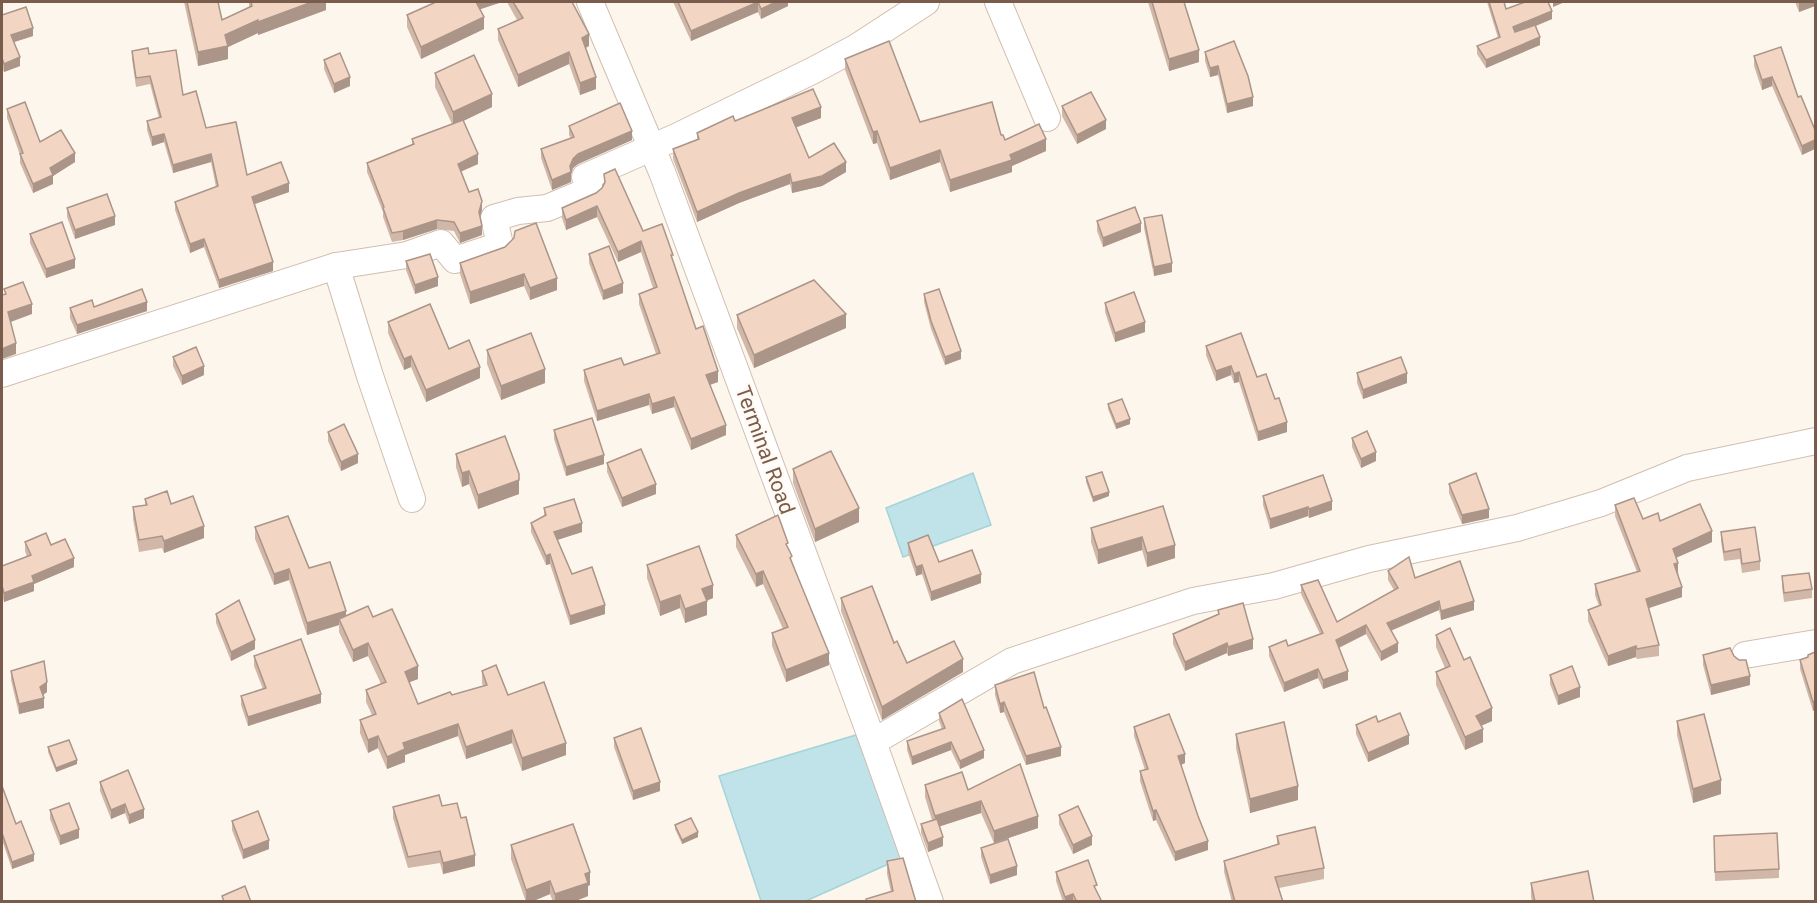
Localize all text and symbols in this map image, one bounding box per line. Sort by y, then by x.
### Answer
street label: Terminal Road [731,383,799,517]

